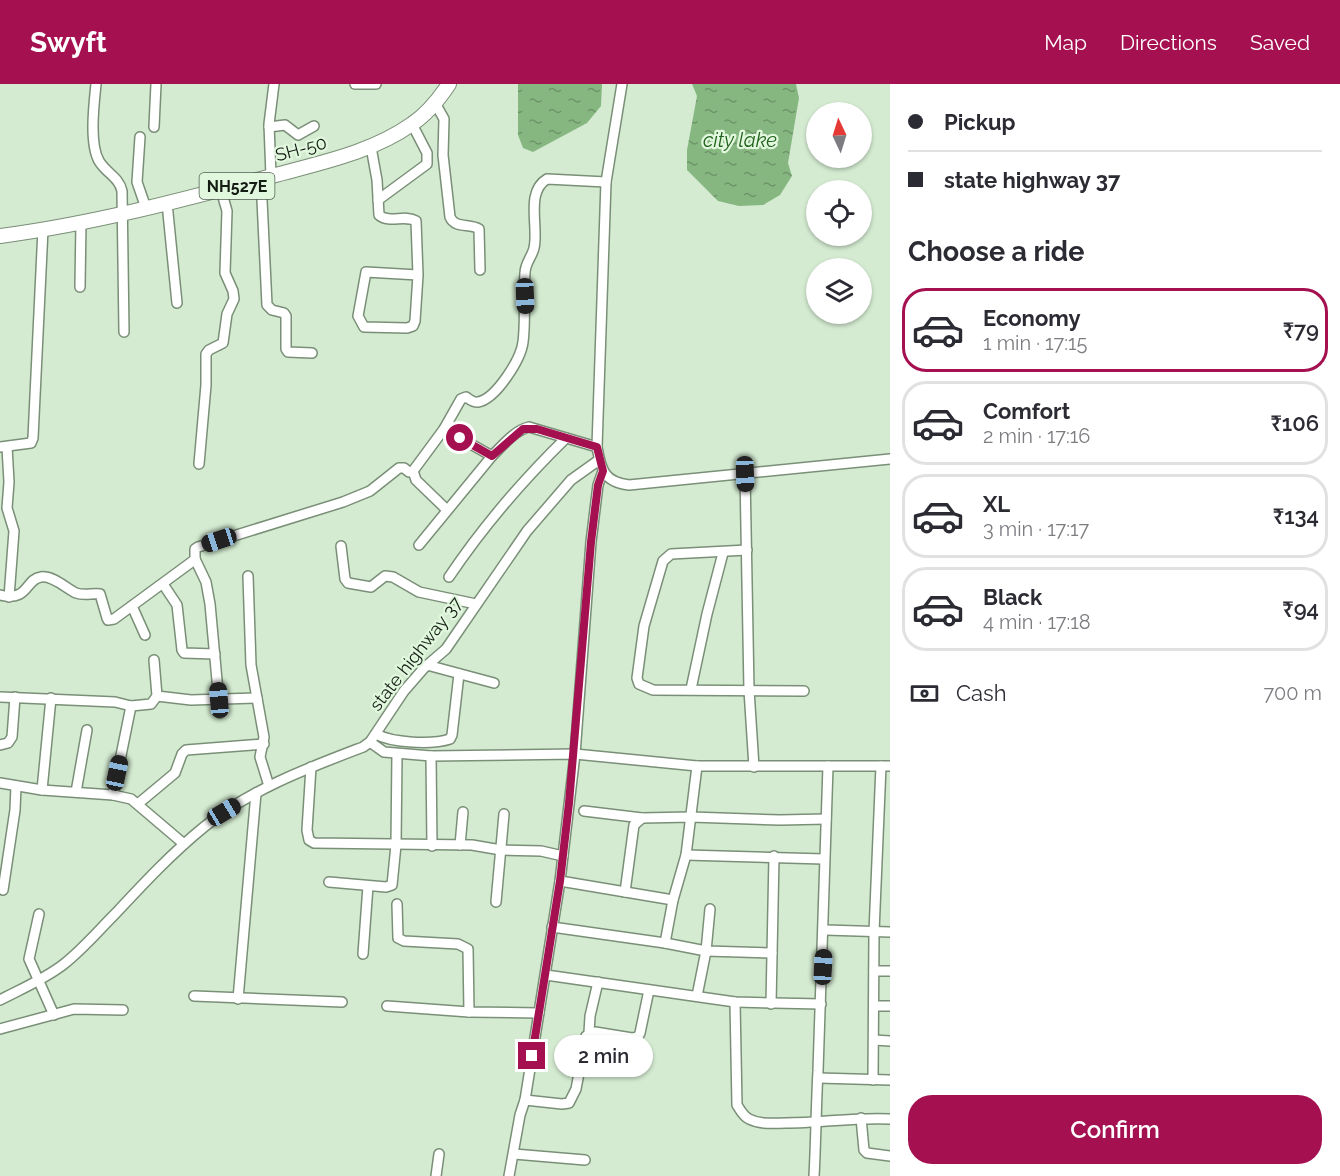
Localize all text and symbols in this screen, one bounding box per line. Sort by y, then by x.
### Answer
text: Swyft [30,26,107,59]
text: Map [1044,30,1087,55]
text: Directions [1120,30,1217,55]
text: Saved [1250,30,1310,55]
north arrow [806,102,872,168]
map controls [806,102,872,324]
text: Pickup [944,109,1016,135]
water label: city lake [703,128,777,152]
street label: SH-50 [273,132,329,165]
text: state highway 37 [944,167,1120,193]
road number: NH527E [200,173,274,199]
button: locate [806,180,872,246]
text: Choose a ride [908,236,1084,267]
button: layers [806,258,872,324]
car [515,278,535,314]
icon: car [911,303,965,357]
text: Economy [983,305,1081,331]
text: ₹79 [1283,317,1319,343]
text: 1 min · 17:15 [983,331,1087,355]
icon: car [911,396,965,450]
text: Comfort [983,398,1070,424]
text: ₹106 [1270,410,1319,436]
route start [446,424,473,451]
text: 2 min · 17:16 [983,424,1090,448]
car [735,456,755,492]
icon: car [911,489,965,543]
text: XL [983,491,1010,517]
text: ₹134 [1273,503,1319,529]
text: 3 min · 17:17 [983,517,1089,541]
car [199,526,239,554]
icon: car [911,582,965,636]
text: Black [983,584,1042,610]
street label: state highway 37 [365,592,467,715]
text: ₹94 [1282,596,1319,622]
text: 4 min · 17:18 [983,610,1091,634]
icon: cash [908,677,941,710]
text: Cash [956,680,1007,706]
car [208,681,230,719]
text: 700 m [1263,681,1322,705]
car [104,754,130,792]
car [204,795,244,829]
car [813,949,833,985]
callout: 2 min [553,1035,652,1077]
route end [518,1042,545,1069]
text: 2 min [578,1044,629,1068]
button: Confirm [908,1095,1322,1164]

